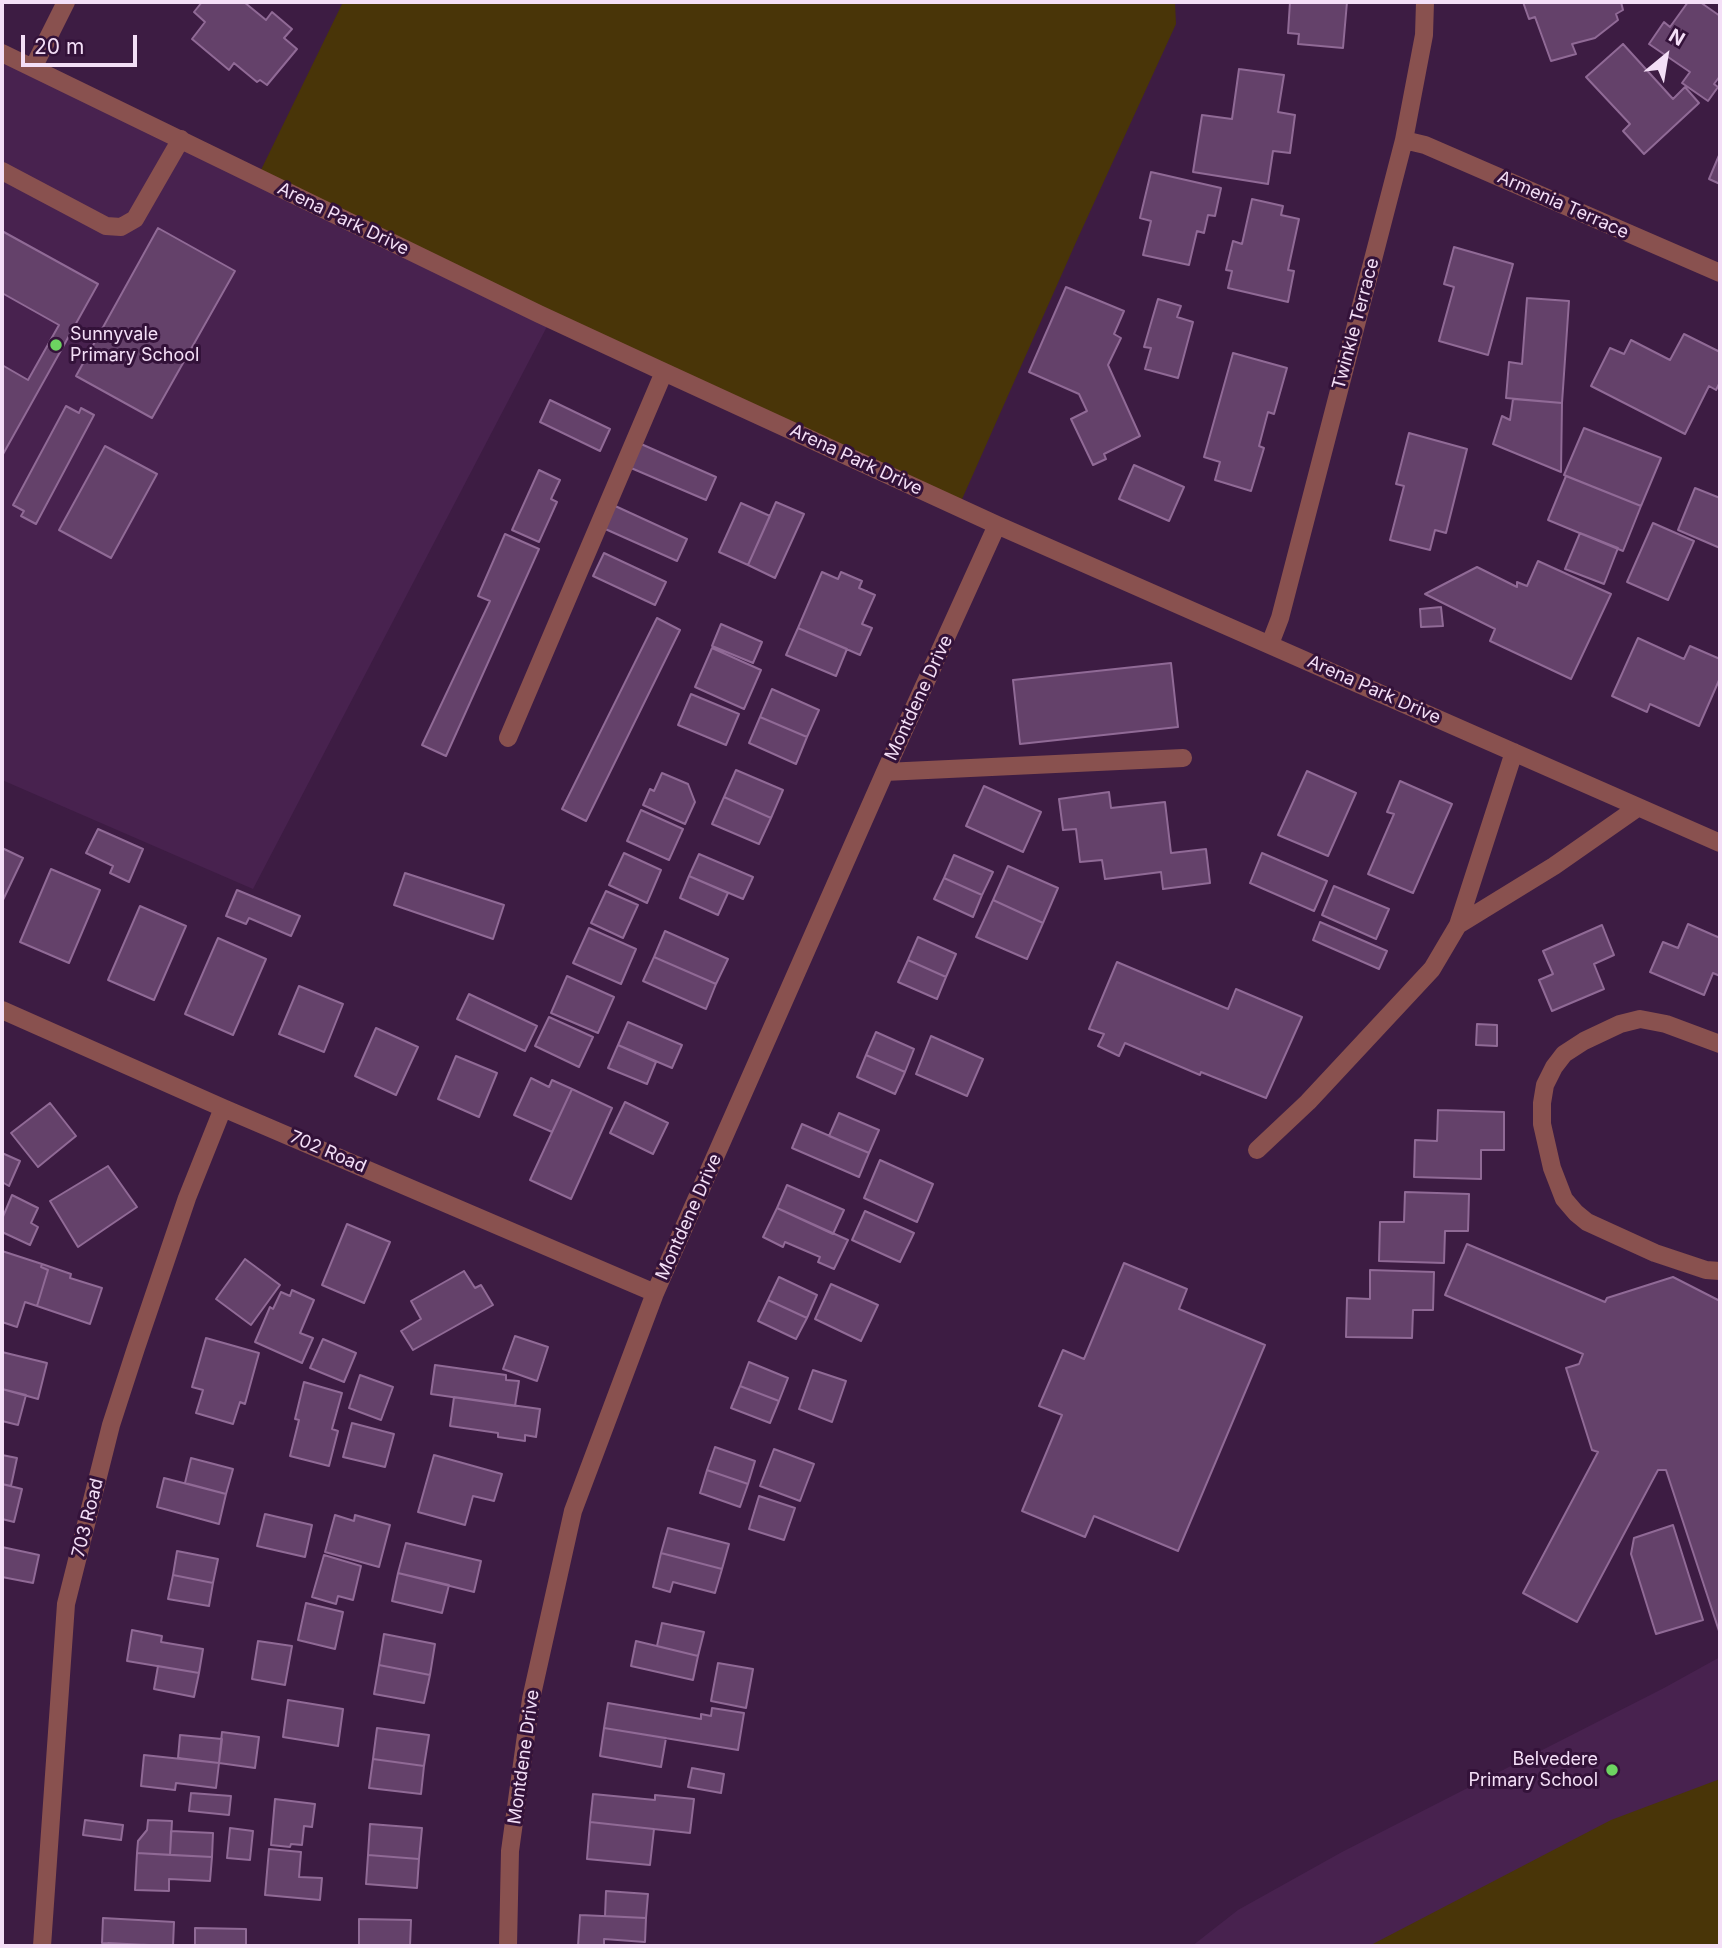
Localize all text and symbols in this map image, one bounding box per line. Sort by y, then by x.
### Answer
scale bar [24,21,140,65]
north arrow [1631,21,1701,91]
text: N [1665,24,1689,51]
text: 20 m [34,34,84,59]
street label: Armenia Terrace [1494,166,1632,244]
street label: Arena Park Drive [274,178,412,260]
street label: Twinkle Terrace [1328,256,1384,392]
place label: Sunnyvale Primary School [70,324,199,366]
marker: Sunnyvale Primary School [48,337,64,353]
street label: Arena Park Drive [786,420,926,500]
street label: Montdene Drive [881,632,957,764]
street label: Arena Park Drive [1304,651,1444,729]
street label: 702 Road [287,1126,369,1178]
street label: Montdene Drive [652,1151,726,1283]
street label: 703 Road [68,1476,108,1560]
street label: Montdene Drive [504,1688,544,1826]
place label: Belvedere Primary School [1469,1749,1598,1792]
marker: Belvedere Primary School [1604,1762,1620,1778]

